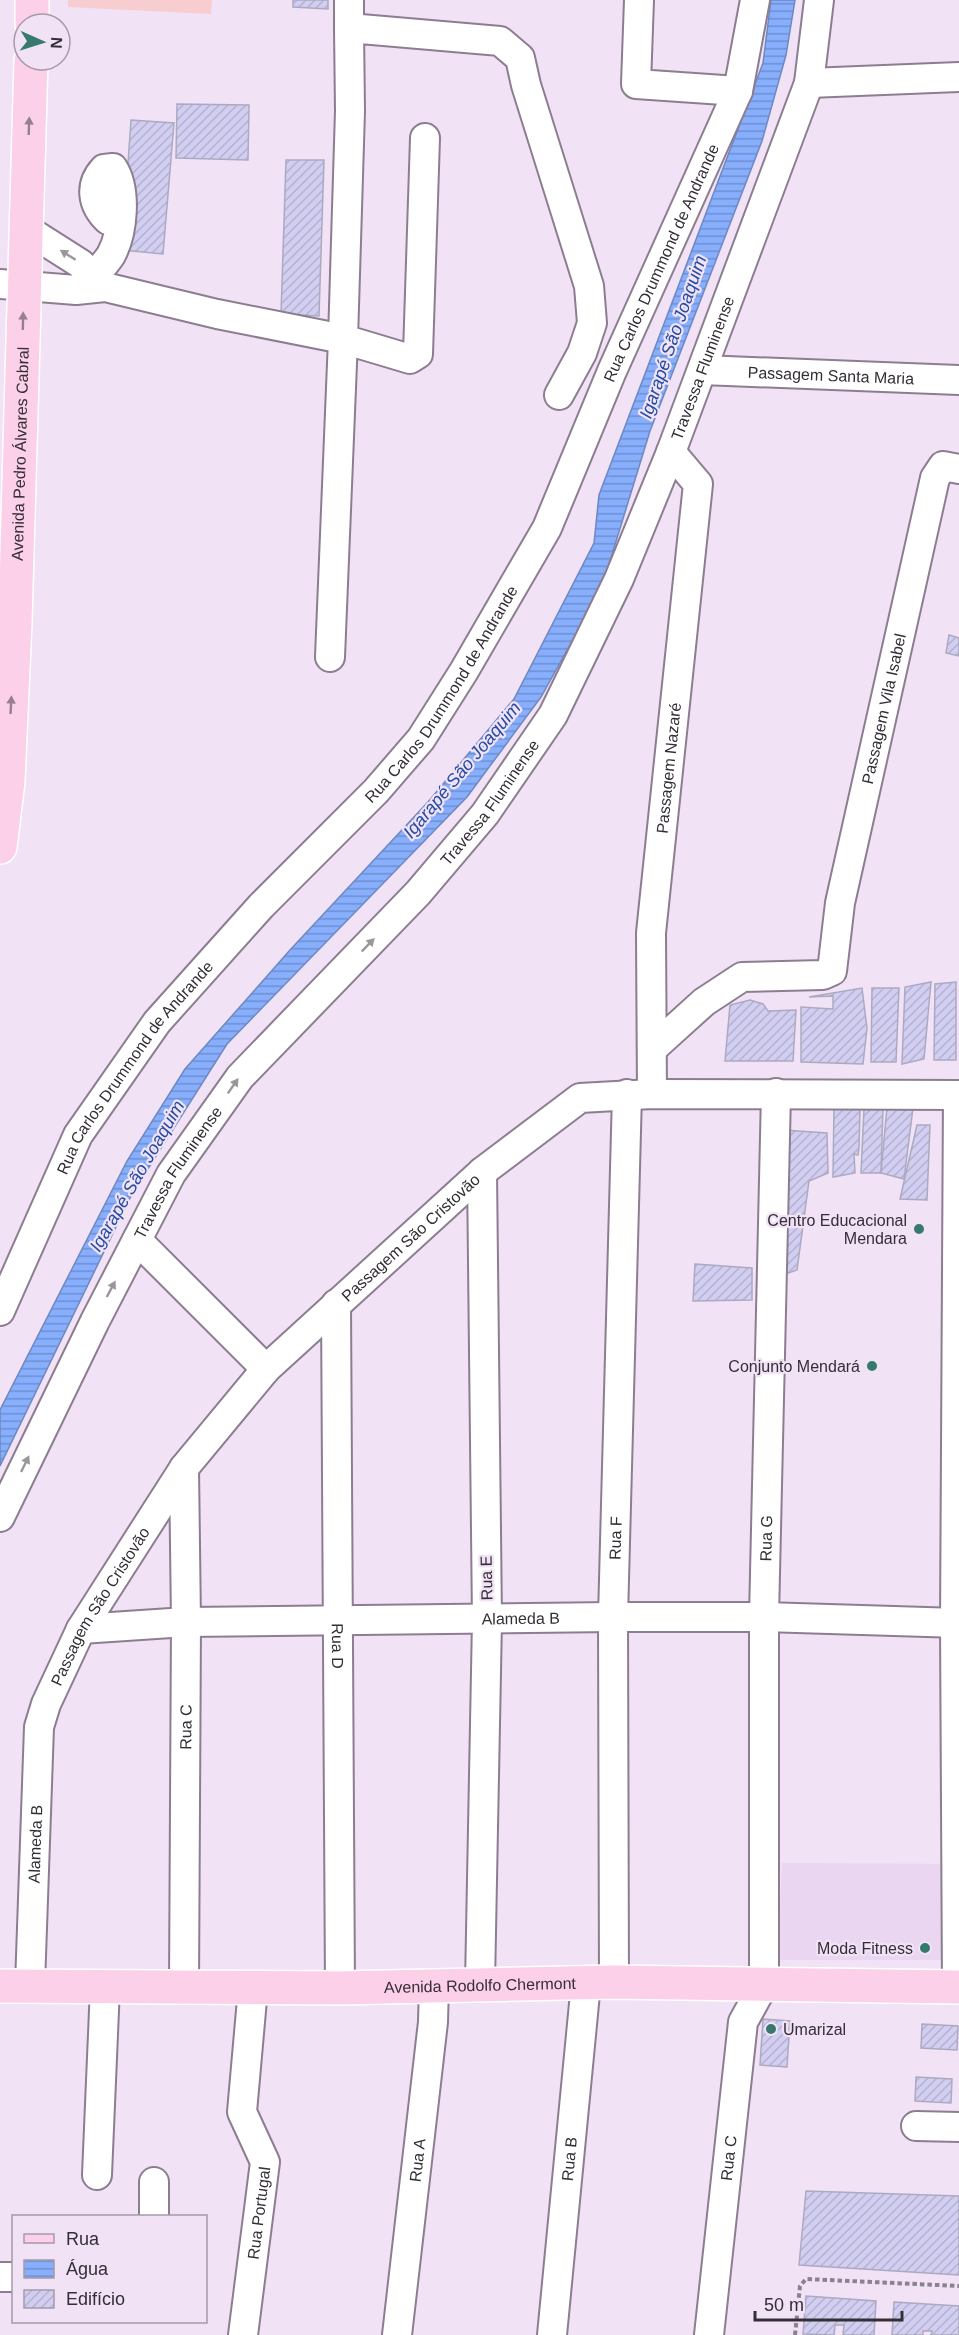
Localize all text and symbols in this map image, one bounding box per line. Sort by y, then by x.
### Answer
north arrow [12,12,72,72]
text: N [48,37,65,49]
one-way arrow [24,116,33,135]
street label: Rua Carlos Drummond de Andrande [600,141,722,384]
one-way arrow [60,250,76,261]
water label: Igarapé São Joaquim [636,253,710,421]
street label: Travessa Fluminense [668,294,738,443]
one-way arrow [18,311,28,330]
street label: Avenida Pedro Álvares Cabral [9,346,32,561]
street label: Passagem Santa Maria [747,364,914,387]
street label: Rua Carlos Drummond de Andrande [362,583,521,806]
street label: Passagem Vila Isabel [859,632,909,786]
one-way arrow [7,695,16,714]
water label: Igarapé São Joaquim [399,698,525,842]
street label: Passagem Nazaré [653,701,684,834]
street label: Travessa Fluminense [437,737,542,869]
one-way arrow [360,939,374,953]
street label: Rua Carlos Drummond de Andrande [54,958,217,1177]
one-way arrow [227,1079,239,1095]
water label: Igarapé São Joaquim [86,1097,188,1255]
street label: Travessa Fluminense [131,1103,225,1242]
street label: Passagem São Cristovão [338,1171,483,1305]
place label: Centro Educacional Mendara [767,1212,907,1247]
marker: Centro Educacional Mendara [912,1222,926,1236]
one-way arrow [106,1280,116,1297]
place label: Conjunto Mendará [728,1358,860,1375]
marker: Conjunto Mendará [865,1359,879,1373]
one-way arrow [20,1455,30,1473]
street label: Rua G [757,1515,775,1562]
street label: Rua F [607,1516,625,1560]
street label: Passagem São Cristovão [48,1524,153,1688]
street label: Rua E [478,1556,495,1600]
street label: Alameda B [481,1610,560,1628]
street label: Rua D [329,1623,346,1669]
street label: Rua C [177,1704,195,1750]
street label: Alameda B [26,1805,45,1884]
place label: Moda Fitness [817,1940,913,1957]
marker: Moda Fitness [918,1941,932,1955]
street label: Avenida Rodolfo Chermont [384,1975,577,1996]
place label: Umarizal [783,2021,846,2038]
marker: Umarizal [764,2022,778,2036]
street label: Rua C [718,2135,740,2182]
street label: Rua B [559,2136,580,2182]
street label: Rua A [407,2137,429,2183]
street label: Rua Portugal [245,2166,273,2260]
legend [12,2215,207,2323]
text: Rua [66,2229,100,2249]
text: Água [66,2259,109,2279]
scale bar [755,2284,902,2322]
text: Edifício [66,2289,125,2309]
text: 50 m [764,2295,804,2315]

